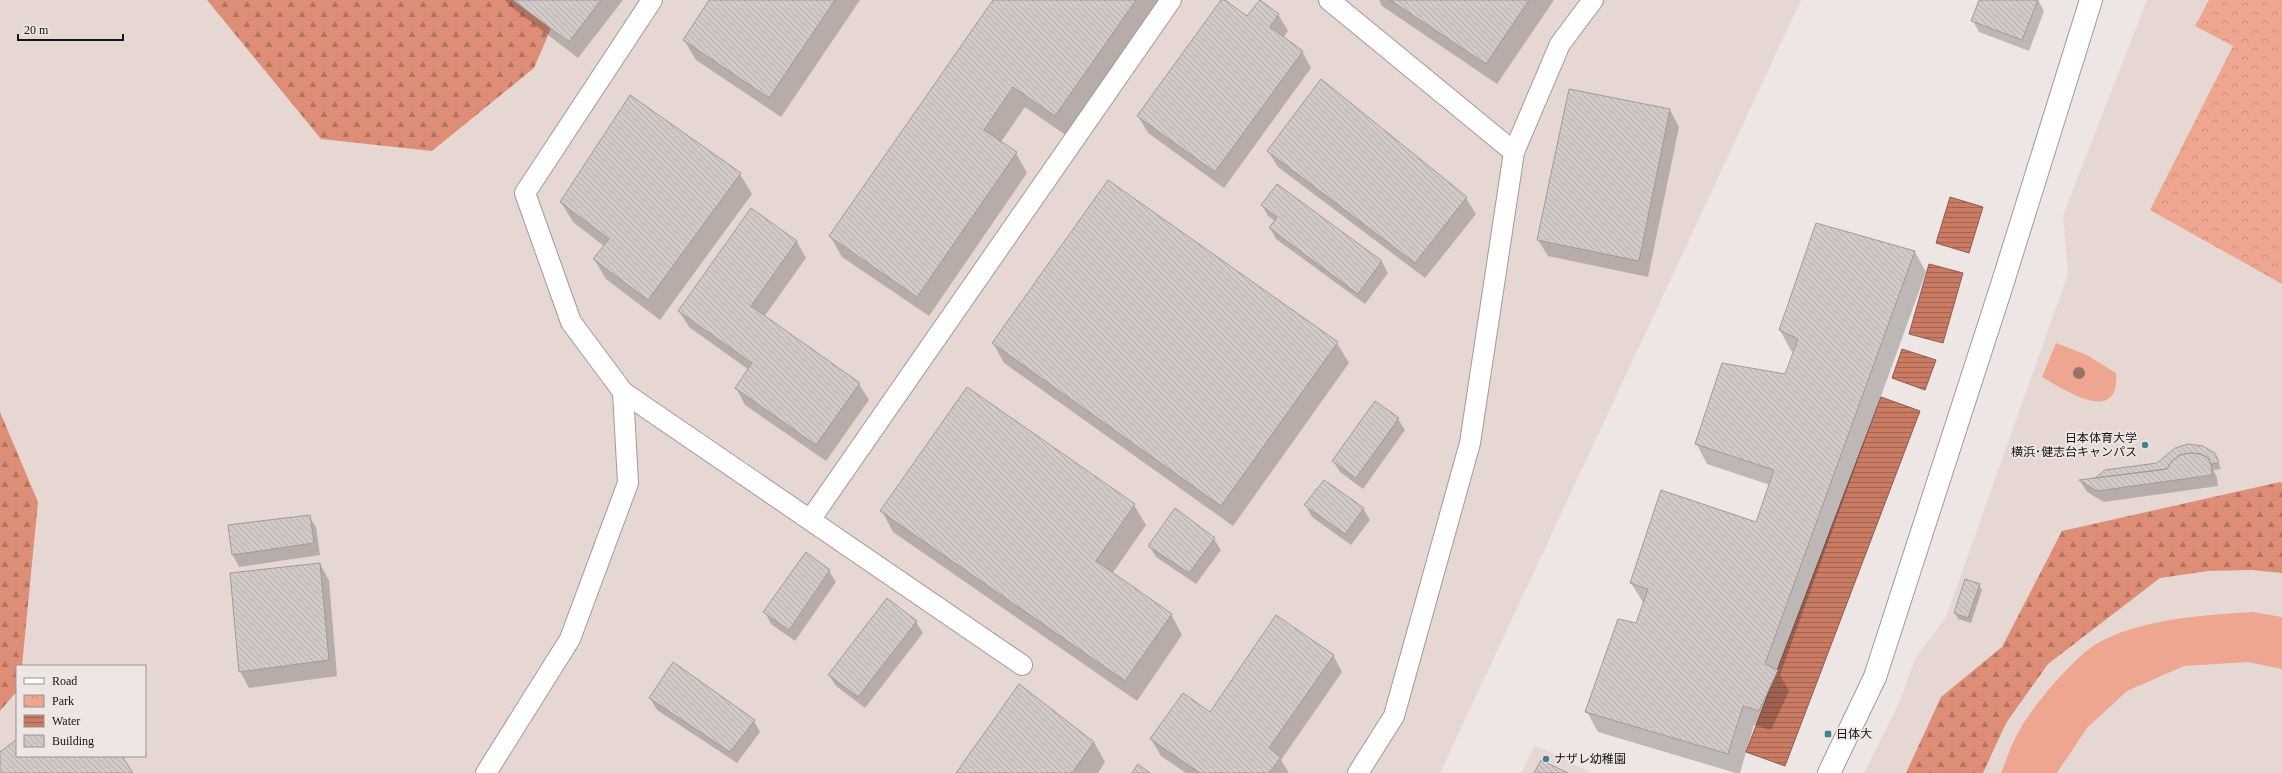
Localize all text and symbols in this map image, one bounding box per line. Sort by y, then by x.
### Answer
scale bar [18,16,123,42]
text: 20 m [24,23,49,37]
place label: 日本体育大学 横浜･健志台キャンパス [2011,431,2137,459]
marker: 日本体育大学 横浜･健志台キャンパス [2140,440,2150,450]
legend [16,665,146,757]
text: Road [52,674,77,688]
text: Park [52,694,74,708]
text: Water [52,714,80,728]
place label: 日体大 [1836,727,1872,741]
marker: 日体大 [1823,729,1833,739]
text: Building [52,734,94,748]
place label: ナザレ幼稚園 [1554,752,1626,766]
marker: ナザレ幼稚園 [1541,754,1551,764]

